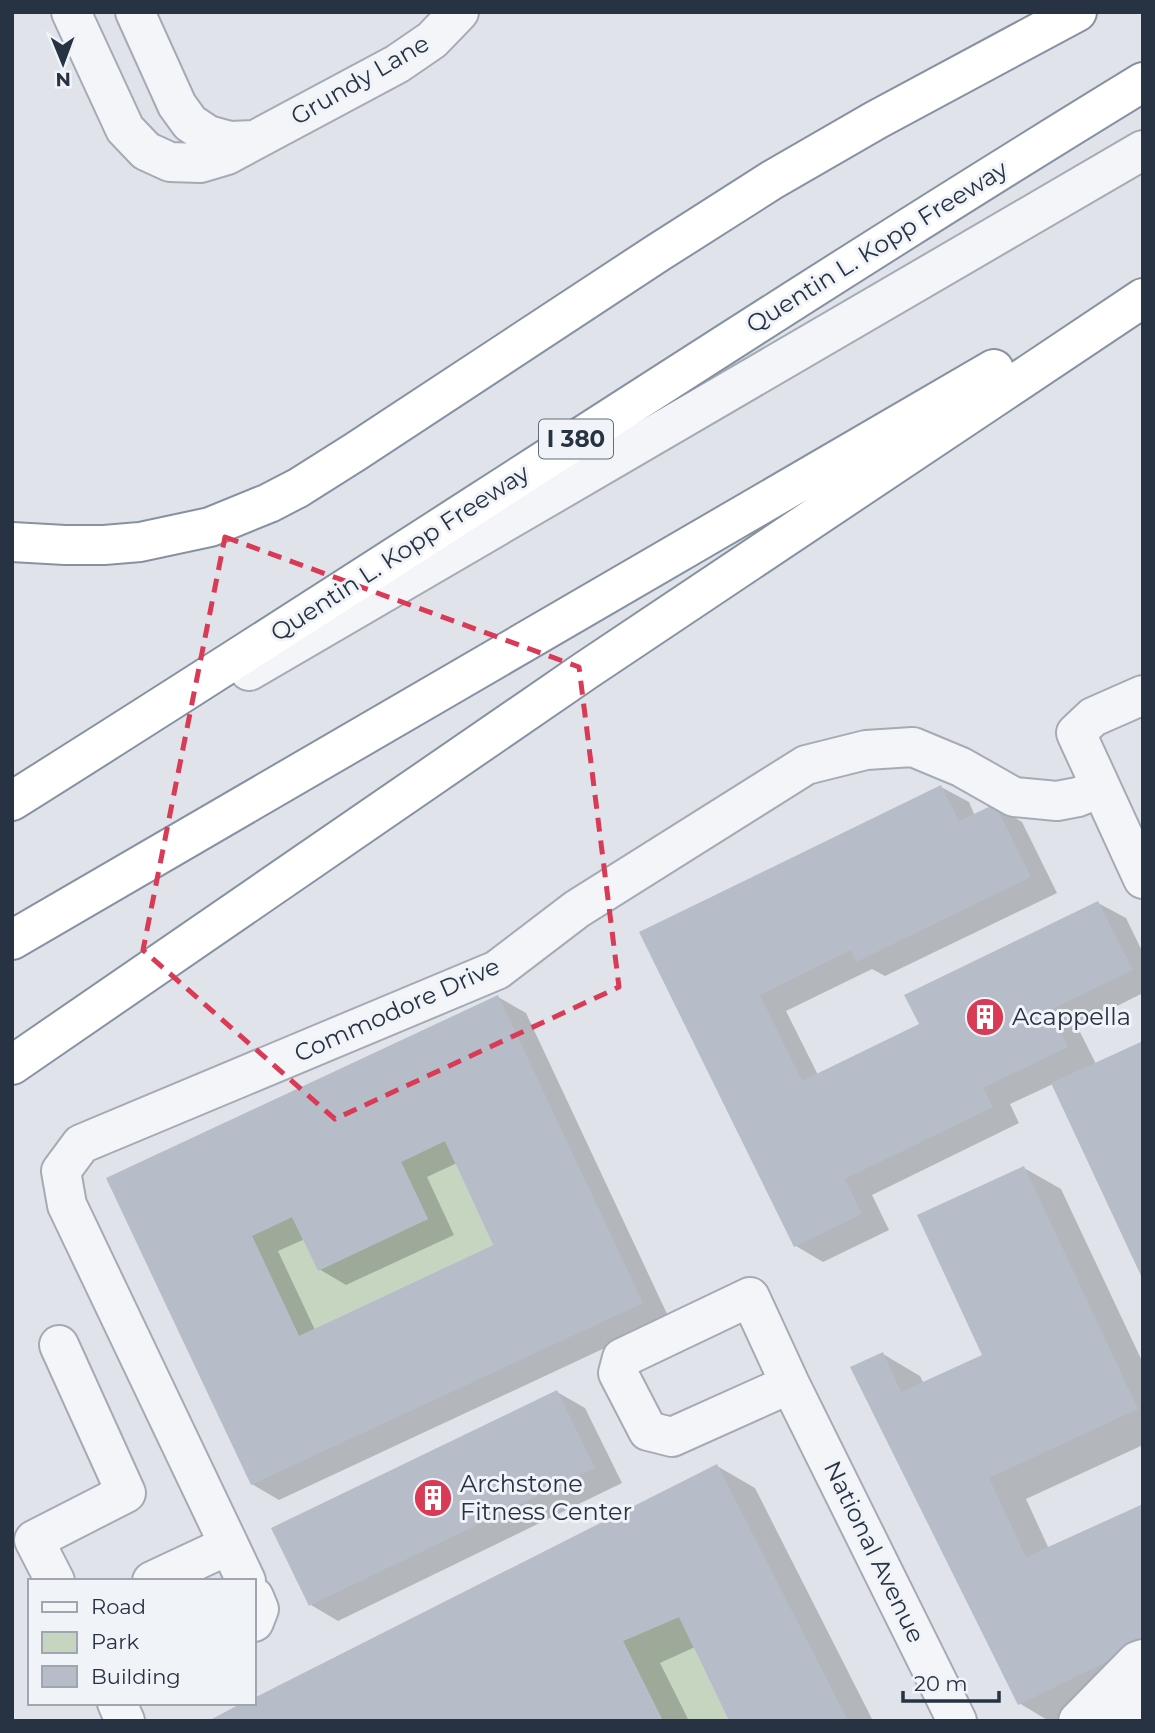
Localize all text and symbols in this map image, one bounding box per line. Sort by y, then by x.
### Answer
north arrow [28,28,98,98]
street label: Grundy Lane [285,28,434,131]
text: N [55,68,71,91]
street label: Quentin L. Kopp Freeway [741,154,1013,339]
road number: I 380 [539,420,613,458]
street label: Quentin L. Kopp Freeway [265,458,535,647]
street label: Commodore Drive [290,951,504,1068]
building icon: Acappella [964,996,1006,1038]
place label: Acappella [1012,1002,1131,1031]
street label: National Avenue [818,1456,931,1647]
place label: Archstone Fitness Center [460,1469,632,1526]
building icon: Archstone Fitness Center [412,1477,454,1519]
legend [28,1579,256,1705]
text: Road [91,1594,146,1619]
text: Park [91,1629,139,1654]
scale bar [903,1660,999,1704]
text: Building [91,1664,181,1689]
text: 20 m [914,1671,968,1696]

